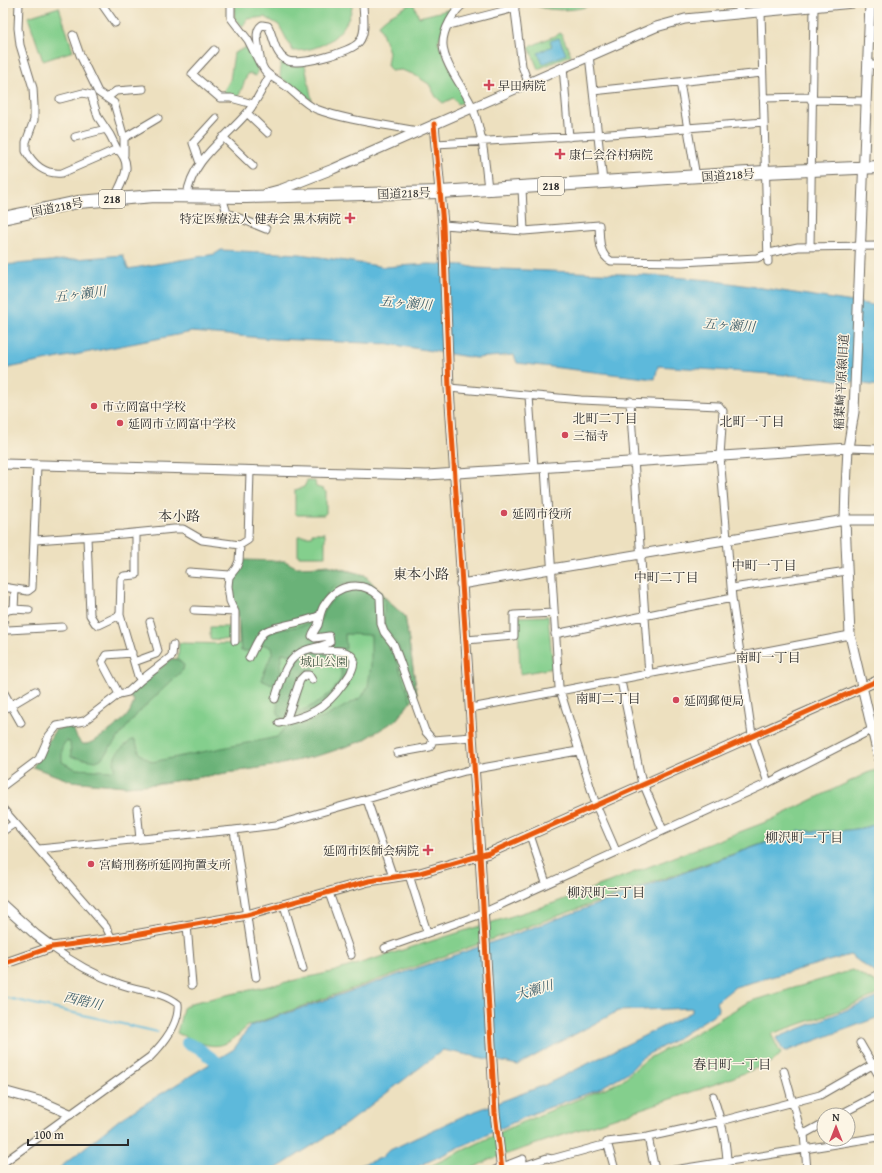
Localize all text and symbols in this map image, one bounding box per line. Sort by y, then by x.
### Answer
place label: 早田病院 [498,77,546,94]
marker: 早田病院 [483,79,495,91]
place label: 康仁会谷村病院 [569,146,653,163]
marker: 康仁会谷村病院 [554,148,566,160]
street label: 国道218号 [701,165,755,185]
road number: 218 [538,177,564,195]
street label: 国道218号 [377,184,431,202]
road number: 218 [99,190,125,208]
street label: 国道218号 [29,194,85,220]
place label: 特定医療法人 健寿会 黒木病院 [180,210,341,227]
marker: 特定医療法人 健寿会 黒木病院 [344,212,356,224]
water label: 五ヶ瀬川 [53,281,109,307]
water label: 五ヶ瀬川 [379,291,435,315]
water label: 五ヶ瀬川 [702,314,758,336]
street label: 稲葉崎平原線旧道 [830,334,852,430]
place label: 市立岡富中学校 [102,398,186,415]
marker: 市立岡富中学校 [89,401,99,411]
district label: 北町二丁目 [572,409,638,428]
district label: 北町一丁目 [719,412,785,431]
place label: 延岡市立岡富中学校 [128,415,236,432]
marker: 延岡市立岡富中学校 [115,418,125,428]
place label: 三福寺 [573,427,609,444]
marker: 三福寺 [560,430,570,440]
place label: 延岡市役所 [512,505,572,522]
district label: 本小路 [158,506,200,526]
marker: 延岡市役所 [499,508,509,518]
district label: 中町一丁目 [731,556,797,575]
district label: 東本小路 [393,564,449,584]
district label: 中町二丁目 [633,568,699,587]
district label: 南町一丁目 [735,648,801,667]
park label: 城山公園 [300,653,348,670]
district label: 南町二丁目 [575,689,641,708]
place label: 延岡郵便局 [684,692,744,709]
marker: 延岡郵便局 [671,695,681,705]
district label: 柳沢町一丁目 [765,828,843,847]
place label: 延岡市医師会病院 [323,842,419,859]
marker: 延岡市医師会病院 [422,844,434,856]
place label: 宮崎刑務所延岡拘置支所 [99,856,231,873]
marker: 宮崎刑務所延岡拘置支所 [86,859,96,869]
district label: 柳沢町二丁目 [567,883,645,902]
water label: 大瀬川 [513,975,557,1005]
water label: 西階川 [62,987,106,1015]
district label: 春日町一丁目 [693,1055,771,1074]
north arrow [816,1107,856,1147]
text: N [832,1109,840,1125]
scale bar [28,1121,128,1147]
text: 100 m [34,1126,64,1143]

